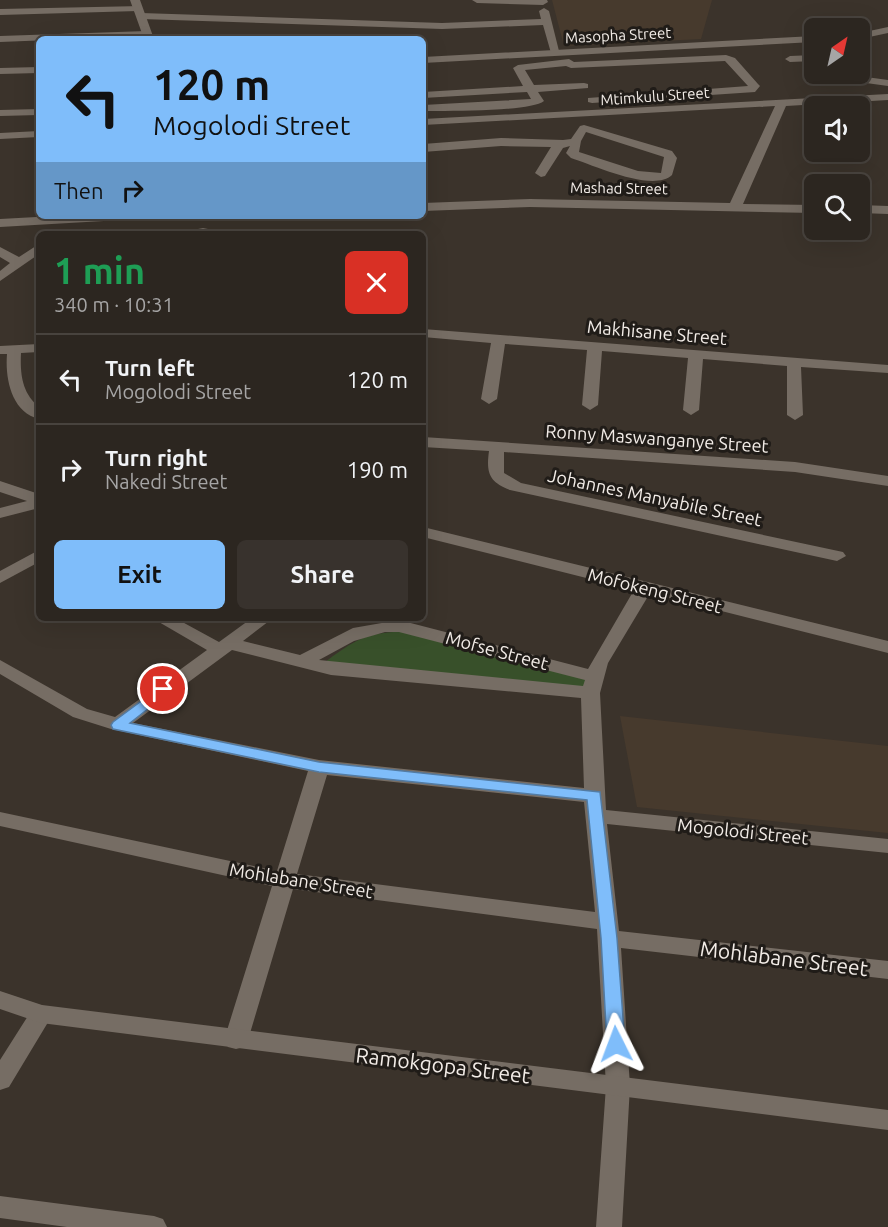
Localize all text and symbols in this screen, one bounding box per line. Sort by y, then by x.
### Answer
north arrow [804,18,870,84]
map controls [804,18,870,240]
street label: Masopha Street [564,24,672,46]
icon: left [54,60,132,138]
text: 120 m [153,61,270,108]
street label: Mtimkulu Street [600,84,710,108]
button: sound [804,96,870,162]
text: Mogolodi Street [153,110,350,140]
icon: right [116,174,149,207]
button: search [804,174,870,240]
text: Then [54,178,104,203]
street label: Mashad Street [570,179,668,197]
text: 1 min [54,250,145,291]
button: close [345,251,408,314]
text: 340 m · 10:31 [54,293,174,316]
street label: Makhisane Street [586,316,728,348]
text: Turn left [105,355,195,380]
icon: left [54,363,87,396]
text: 120 m [347,367,408,392]
text: Mogolodi Street [105,380,251,403]
street label: Ronny Maswanganye Street [545,420,769,456]
text: Turn right [105,445,207,470]
icon: right [54,453,87,486]
text: 190 m [347,457,408,482]
street label: Johannes Manyabile Street [546,465,764,529]
text: Nakedi Street [105,470,227,493]
button: Exit [54,540,225,609]
button: Share [237,540,408,609]
street label: Mofokeng Street [586,564,724,616]
street label: Mofse Street [444,627,550,673]
pin [137,663,188,714]
icon: arrive [146,672,179,705]
street label: Mogolodi Street [677,814,809,848]
street label: Mohlabane Street [228,859,374,901]
street label: Mohlabane Street [699,936,869,980]
position arrow [584,1012,648,1076]
street label: Ramokgopa Street [355,1042,531,1088]

